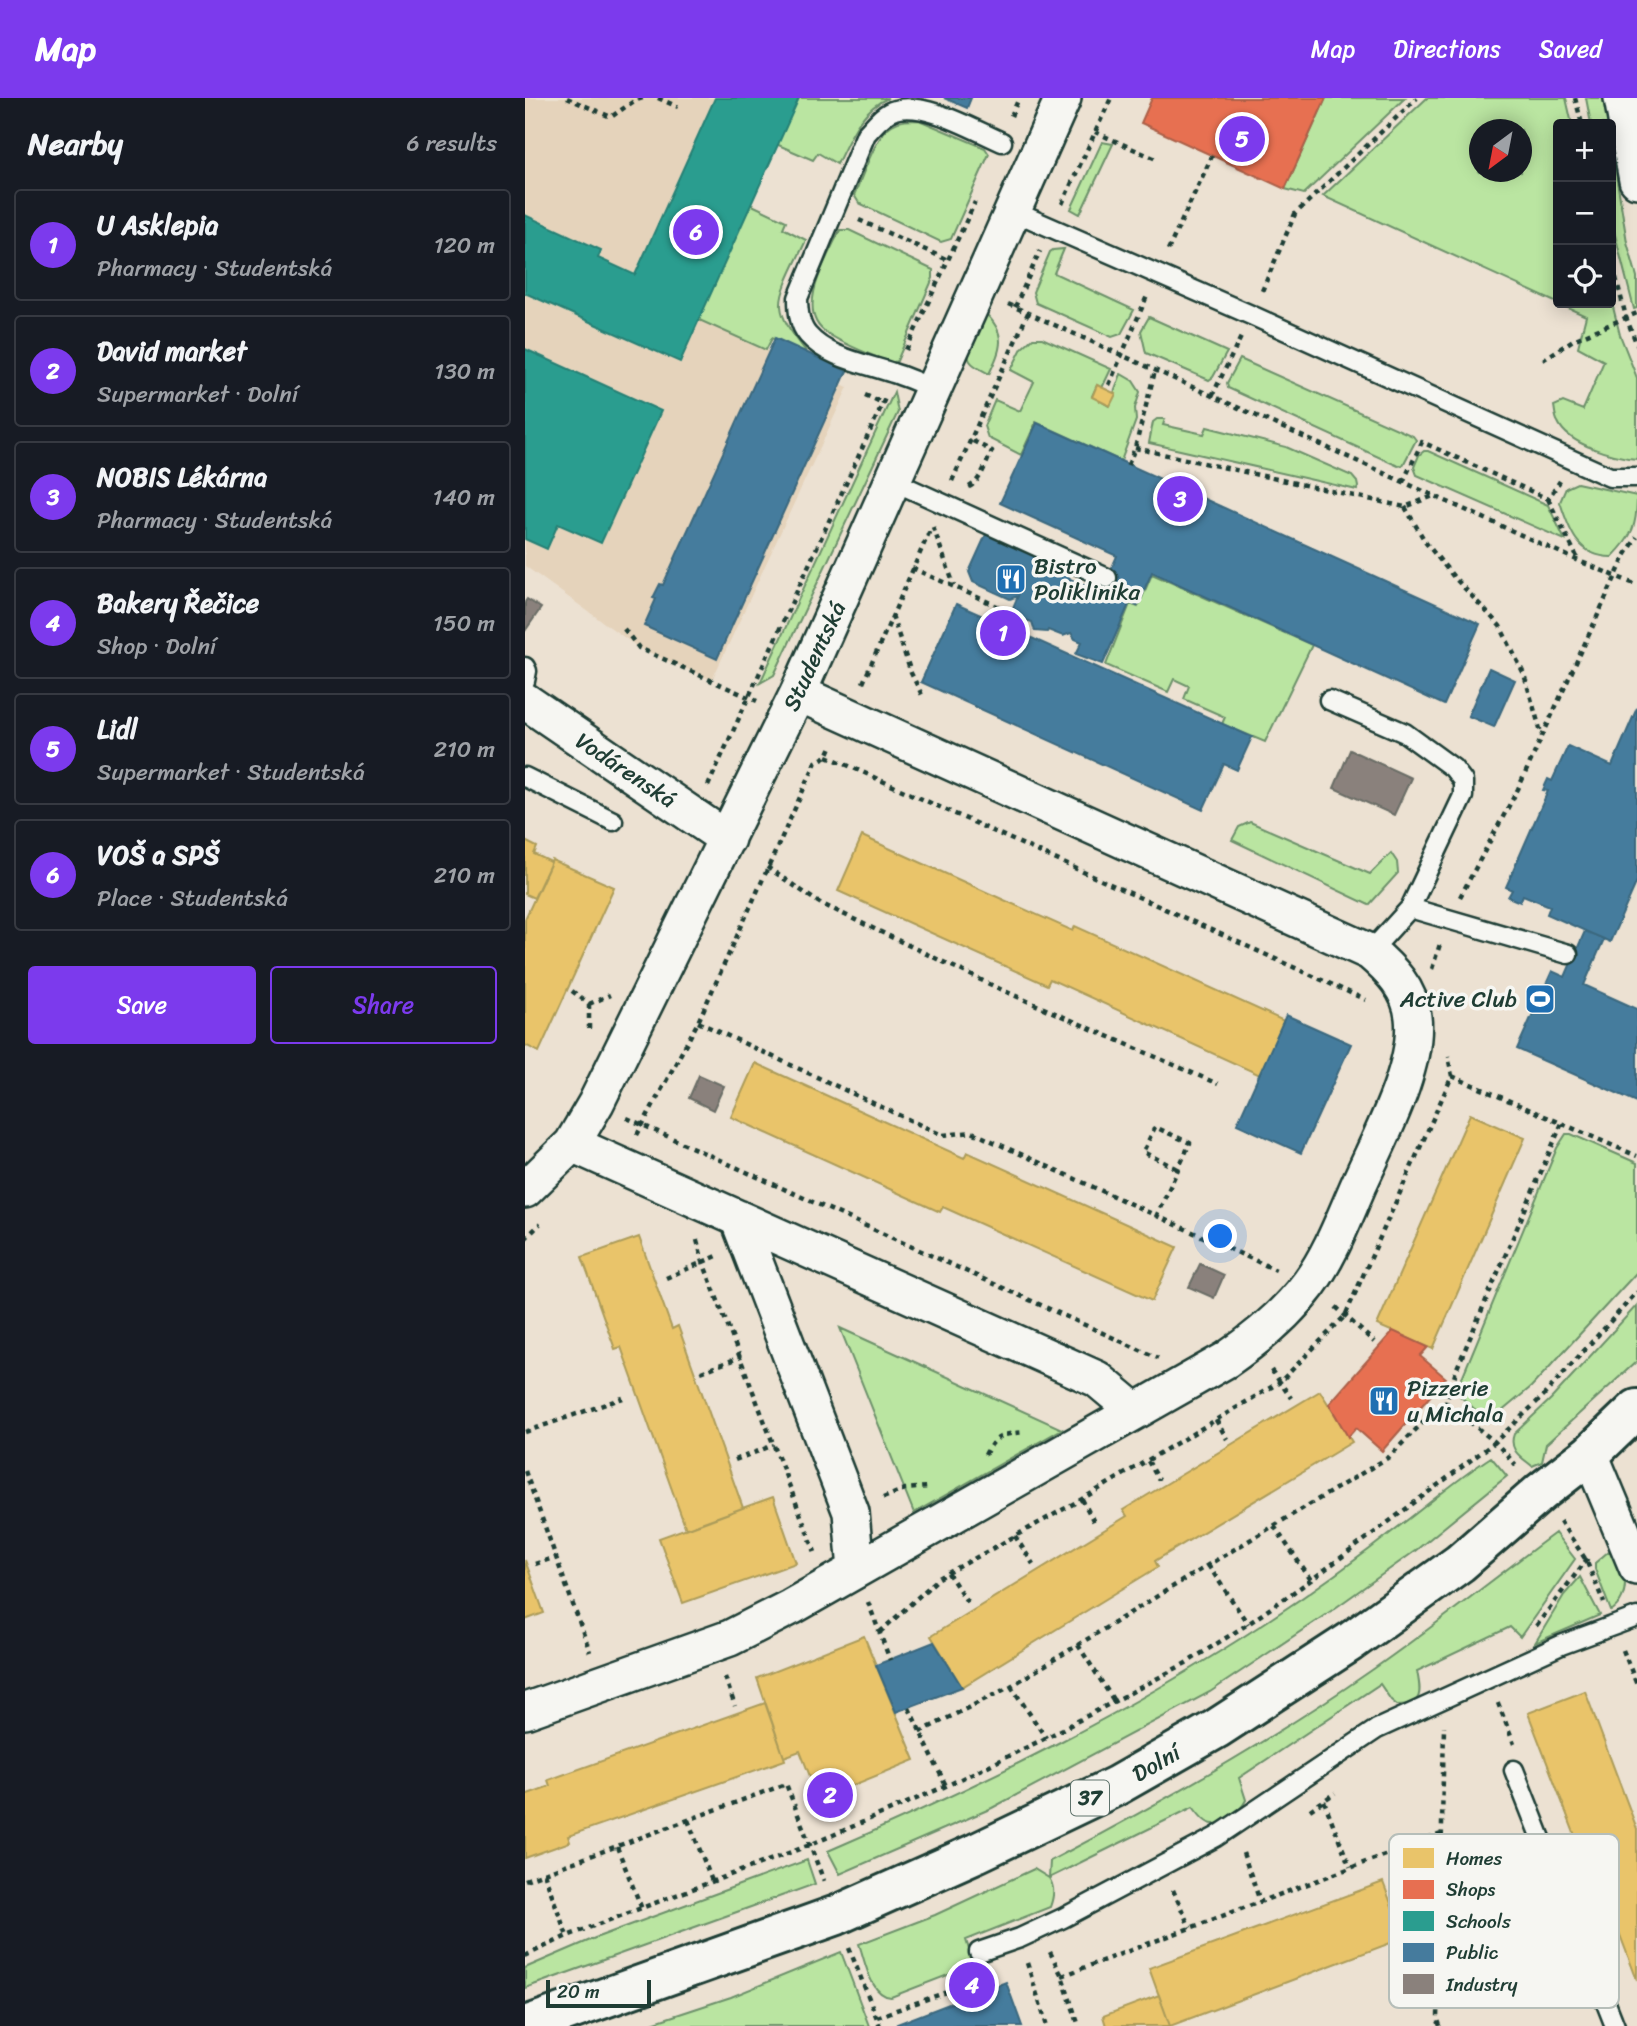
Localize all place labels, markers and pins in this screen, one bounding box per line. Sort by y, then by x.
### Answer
pin: 5 [1219,113,1265,165]
pin: 6 [673,206,719,258]
pin: 3 [1157,473,1203,525]
place label: Bistro Poliklinika [1034,546,1141,613]
restaurant icon: Bistro Poliklinika [994,562,1028,596]
pin: 1 [980,607,1026,659]
place label: Active Club [1399,979,1517,1020]
sports icon: Active Club [1523,982,1557,1016]
place label: Pizzerie u Michala [1407,1368,1504,1435]
restaurant icon: Pizzerie u Michala [1367,1384,1401,1418]
pin: 2 [807,1769,853,1821]
pin: 4 [949,1959,995,2011]

